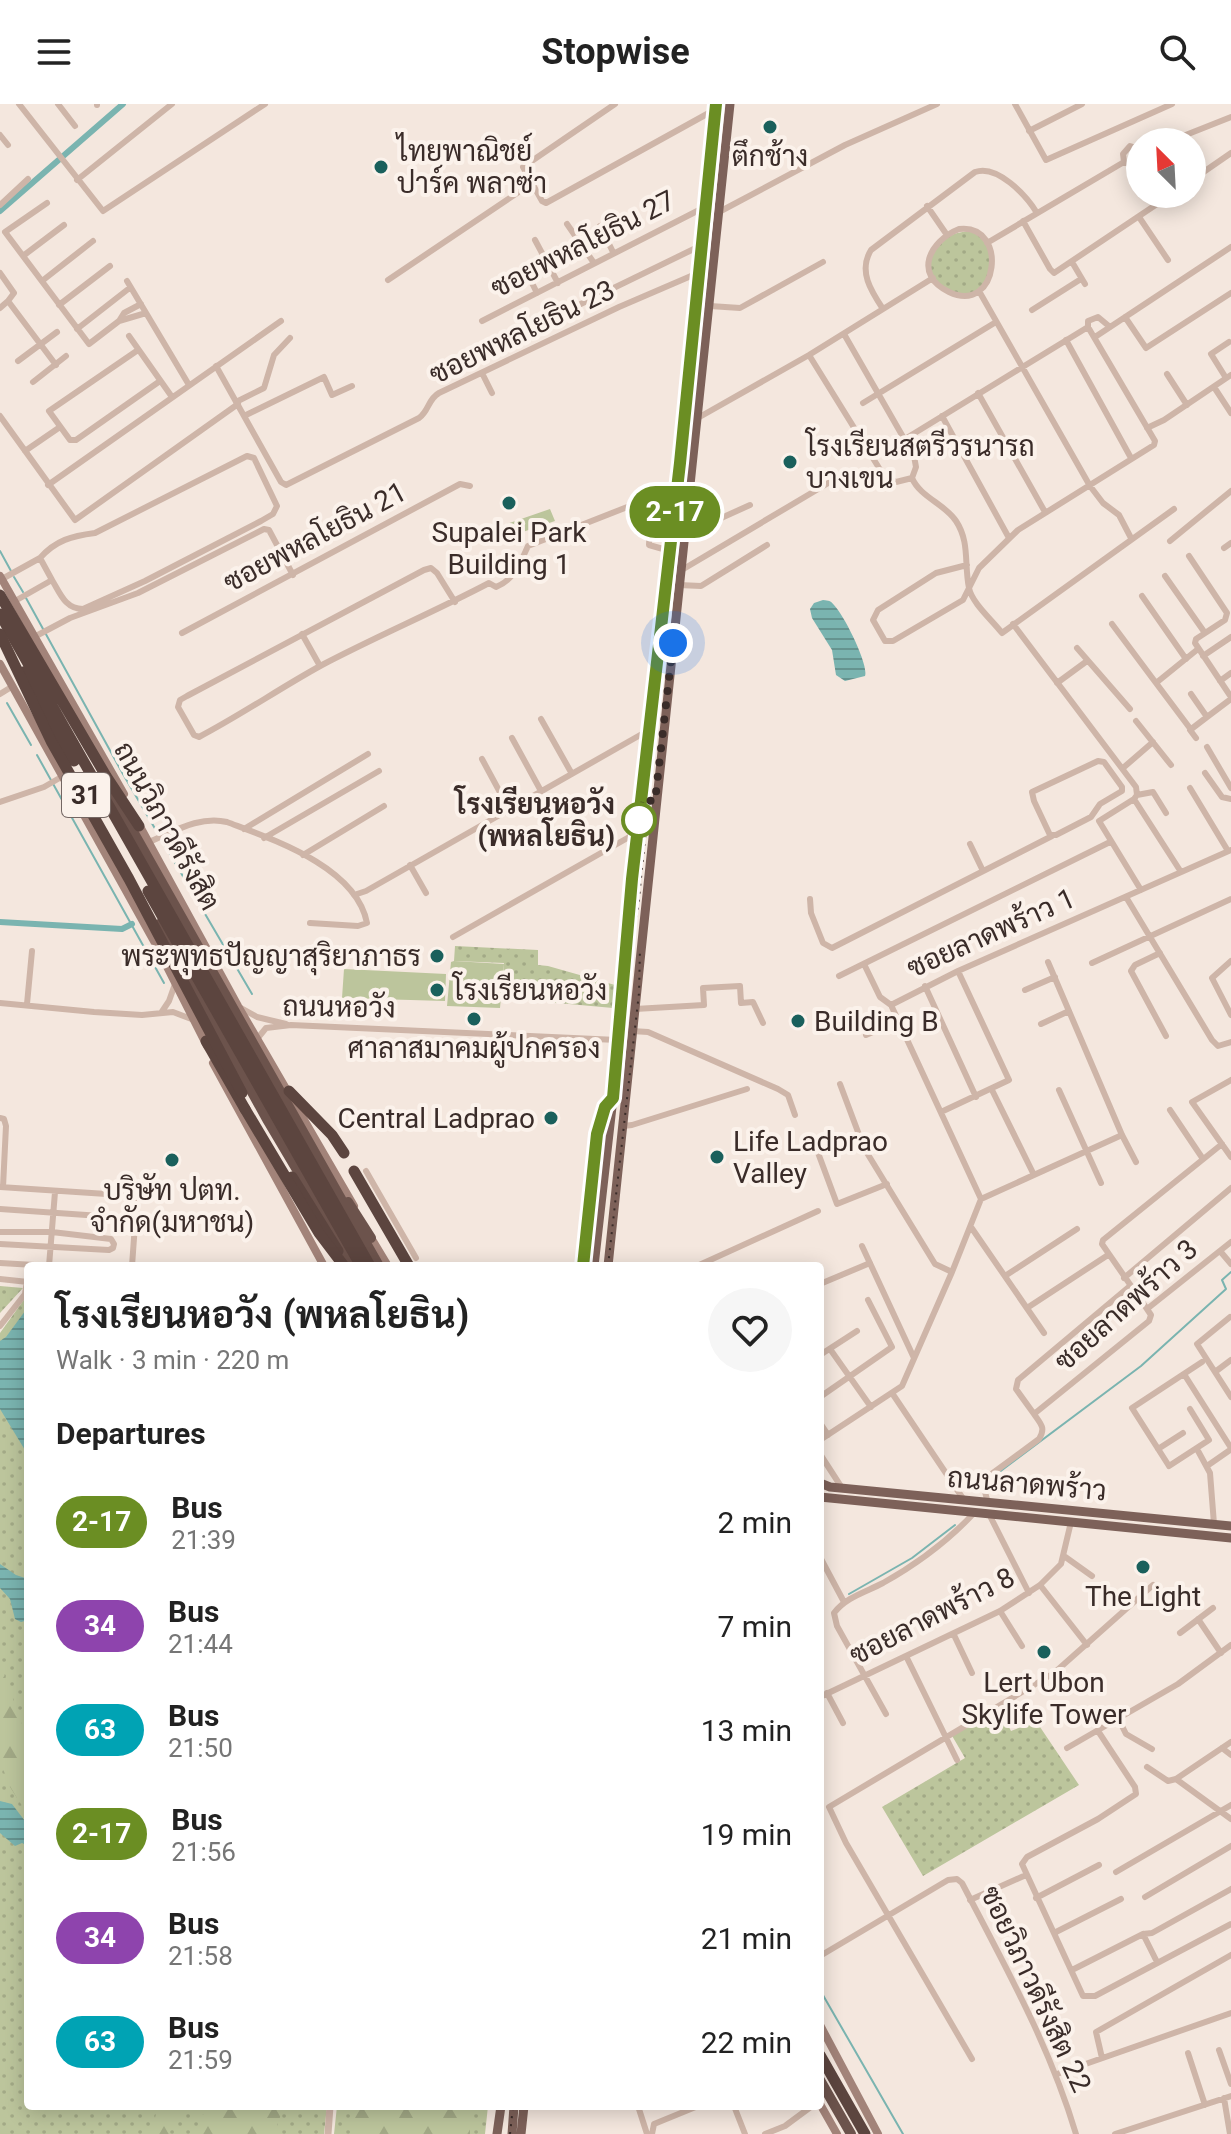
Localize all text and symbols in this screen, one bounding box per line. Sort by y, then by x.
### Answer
icon: menu [32,30,76,74]
icon: search [1155,30,1199,74]
text: Stopwise [541,31,690,73]
marker: ตึกช้าง [761,118,779,136]
north arrow [1126,128,1206,208]
map controls [1126,128,1206,208]
place label: ไทยพาณิชย์ ปาร์ค พลาซ่า [395,132,547,200]
place label: ตึกช้าง [732,138,808,173]
marker: ไทยพาณิชย์ ปาร์ค พลาซ่า [372,158,390,176]
street label: ซอยพหลโยธิน 27 [484,181,680,305]
street label: ซอยพหลโยธิน 23 [423,270,620,391]
place label: โรงเรียนสตรีวรนารถ บางเขน [804,427,1035,495]
marker: โรงเรียนสตรีวรนารถ บางเขน [781,453,799,471]
street label: ซอยพหลโยธิน 21 [217,472,412,599]
line badge: 2-17 [619,486,731,538]
marker: Supalei Park Building 1 [500,494,518,512]
text: 2-17 [645,495,705,528]
place label: Supalei Park Building 1 [432,516,587,581]
your location [653,623,693,663]
street label: ถนนวิภาวดีรังสิต [107,735,229,916]
road number: 31 [62,773,110,817]
place label: โรงเรียนหอวัง (พหลโยธิน) [453,785,615,853]
marker: โรงเรียนหอวัง (พหลโยธิน) [622,803,656,837]
street label: ซอยลาดพร้าว 1 [901,879,1080,985]
place label: พระพุทธปัญญาสุริยาภาธร [121,940,421,976]
marker: พระพุทธปัญญาสุริยาภาธร [428,947,446,965]
place label: โรงเรียนหอวัง [451,971,607,1007]
marker: โรงเรียนหอวัง [428,981,446,999]
street label: ถนนหอวัง [282,988,396,1024]
place label: Building B [814,1005,939,1038]
marker: ศาลาสมาคมผู้ปกครอง [465,1010,483,1028]
marker: Building B [789,1012,807,1030]
place label: ศาลาสมาคมผู้ปกครอง [348,1030,600,1068]
place label: Central Ladprao [337,1102,535,1135]
marker: Central Ladprao [542,1109,560,1127]
place label: Life Ladprao Valley [733,1125,888,1190]
marker: Life Ladprao Valley [708,1148,726,1166]
marker: บริษัท ปตท. จำกัด(มหาชน) [163,1151,181,1169]
place label: บริษัท ปตท. จำกัด(มหาชน) [90,1172,254,1239]
street label: ซอยลาดพร้าว 3 [1047,1231,1204,1378]
button: heart [708,1288,792,1372]
text: โรงเรียนหอวัง (พหลโยธิน) [56,1293,469,1337]
text: Walk · 3 min · 220 m [56,1345,289,1375]
text: Departures [56,1416,206,1451]
street label: ถนนลาดพร้าว [946,1459,1108,1507]
text: Bus [171,1490,223,1525]
text: 2-17 [72,1505,131,1538]
text: 2 min [718,1505,792,1540]
text: 21:39 [171,1525,236,1555]
marker: The Light [1134,1558,1152,1576]
street label: ซอยลาดพร้าว 8 [843,1559,1020,1672]
place label: The Light [1085,1580,1201,1613]
text: Bus [168,1594,219,1629]
text: 34 [84,1609,116,1642]
text: 7 min [718,1609,792,1644]
text: 21:44 [168,1629,233,1659]
marker: Lert Ubon Skylife Tower [1035,1643,1053,1661]
place label: Lert Ubon Skylife Tower [961,1666,1127,1731]
text: Bus [168,1698,219,1733]
text: 63 [84,1713,116,1746]
text: 13 min [701,1713,792,1748]
text: 21:50 [168,1733,233,1763]
text: Bus [171,1802,223,1837]
text: 2-17 [72,1817,131,1850]
text: 19 min [701,1817,792,1852]
text: 21:56 [171,1837,236,1867]
street label: ซอยวิภาวดีรังสิต 22 [974,1880,1100,2097]
text: Bus [168,1906,219,1941]
text: 34 [84,1921,116,1954]
text: 21 min [701,1921,792,1956]
text: 21:58 [168,1941,233,1971]
text: Bus [168,2010,219,2045]
text: 63 [84,2025,116,2058]
text: 22 min [701,2025,792,2060]
text: 21:59 [168,2045,233,2075]

